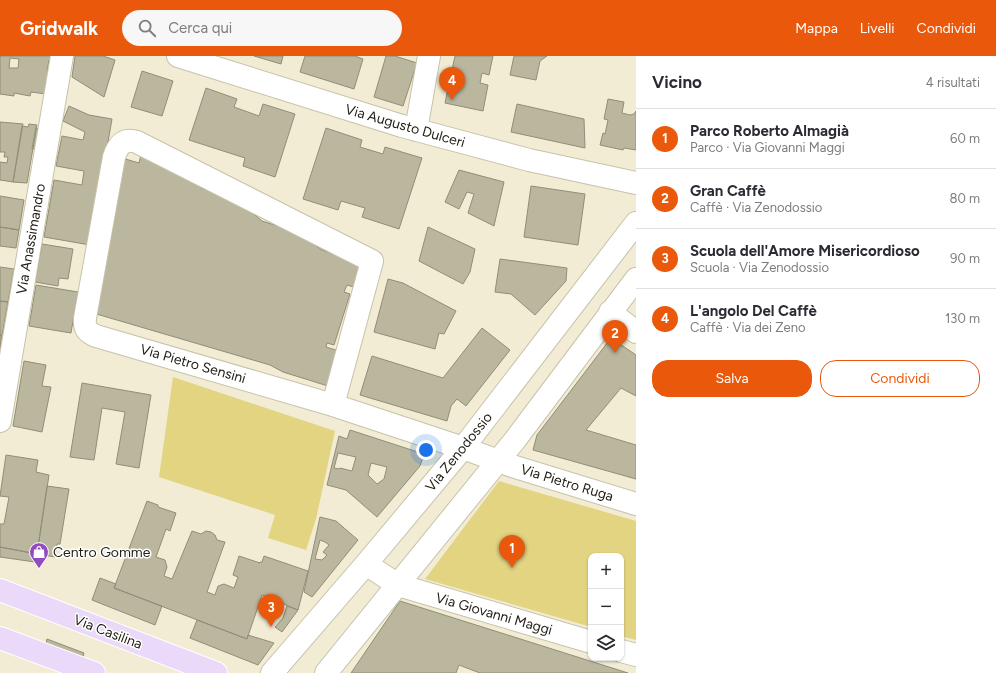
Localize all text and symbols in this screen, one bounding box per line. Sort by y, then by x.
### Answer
search box [122,10,402,46]
text: Gridwalk [20,17,98,40]
icon: search [136,17,158,39]
text: Cerca qui [168,19,232,37]
text: Mappa [795,20,838,37]
text: Livelli [860,20,895,37]
text: Condividi [917,20,976,37]
pin: 4 [439,67,465,100]
text: Vicino [652,72,702,92]
text: 4 risultati [926,75,980,90]
street label: Via Augusto Dulceri [343,101,467,151]
text: Parco Roberto Almagià [690,122,849,140]
text: 1 [662,131,668,146]
text: 60 m [950,131,980,146]
text: Parco · Via Giovanni Maggi [690,140,845,155]
street label: Via Anassimandro [13,182,49,296]
text: Gran Caffè [690,182,766,200]
text: 2 [661,191,669,206]
text: 80 m [949,191,980,206]
text: Caffè · Via Zenodossio [690,200,822,215]
text: Scuola dell'Amore Misericordioso [690,242,920,260]
text: 3 [661,251,669,266]
text: 90 m [950,251,980,266]
text: Scuola · Via Zenodossio [690,260,829,275]
text: L'angolo Del Caffè [690,302,817,320]
text: 4 [661,311,669,326]
text: 130 m [945,311,980,326]
pin: 2 [602,320,628,353]
text: Caffè · Via dei Zeno [690,320,805,335]
street label: Via Pietro Sensini [138,341,248,387]
button: Salva [652,360,812,397]
button: Condividi [820,360,980,397]
street label: Via Zenodossio [422,409,496,495]
your location [416,440,436,460]
street label: Via Pietro Ruga [519,461,615,505]
pin: 1 [499,535,525,568]
shop icon: Centro Gomme [28,541,50,569]
place label: Centro Gomme [53,544,151,561]
map controls [588,553,624,661]
button: + [588,553,624,589]
street label: Via Giovanni Maggi [434,589,554,639]
button: − [588,589,624,625]
pin: 3 [258,594,284,627]
street label: Via Casilina [71,611,145,653]
button: layers [588,625,624,661]

